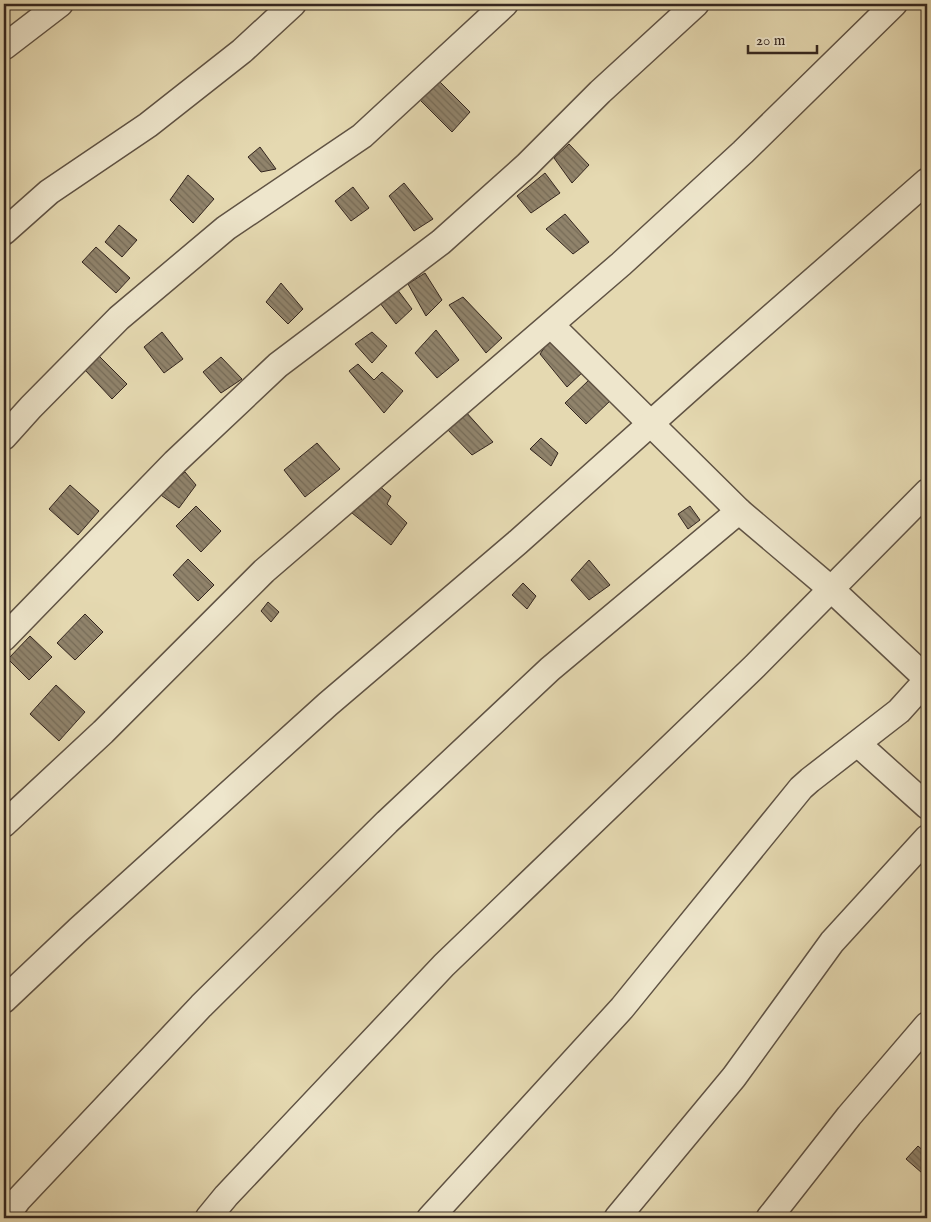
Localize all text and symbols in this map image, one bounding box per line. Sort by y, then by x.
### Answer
scale bar [748,22,817,54]
text: 20 m [756,31,786,50]

